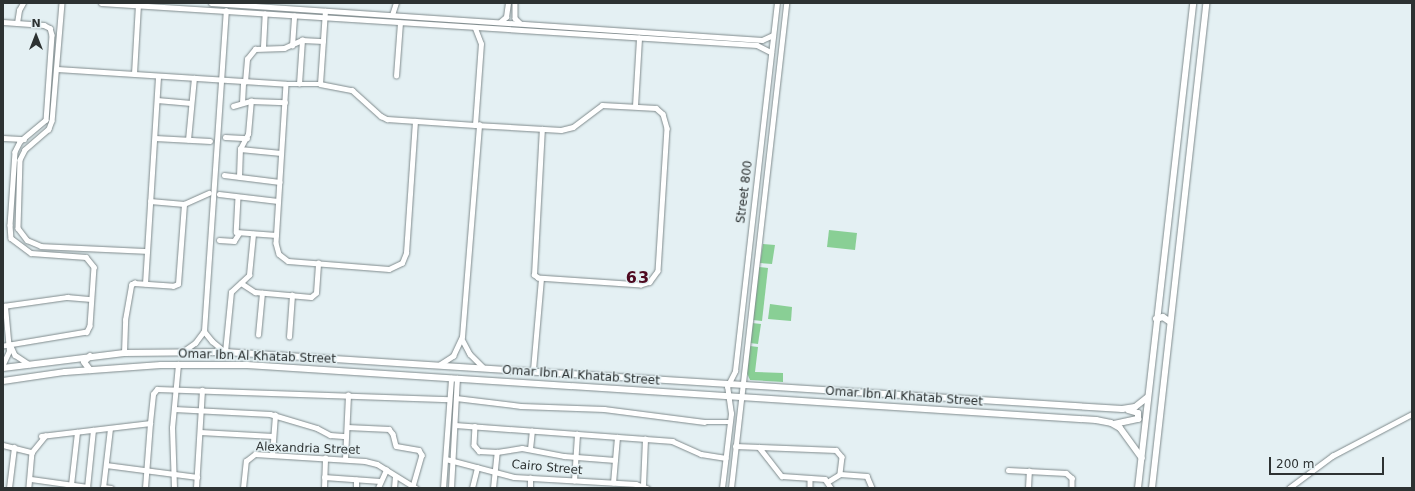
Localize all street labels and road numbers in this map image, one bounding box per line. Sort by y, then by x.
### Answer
street label: Street 800 [734,160,756,224]
street label: Omar Ibn Al Khatab Street [178,347,336,367]
street label: Omar Ibn Al Khatab Street [502,363,660,389]
street label: Omar Ibn Al Khatab Street [825,384,983,410]
street label: Alexandria Street [256,440,360,458]
street label: Cairo Street [511,458,583,478]

